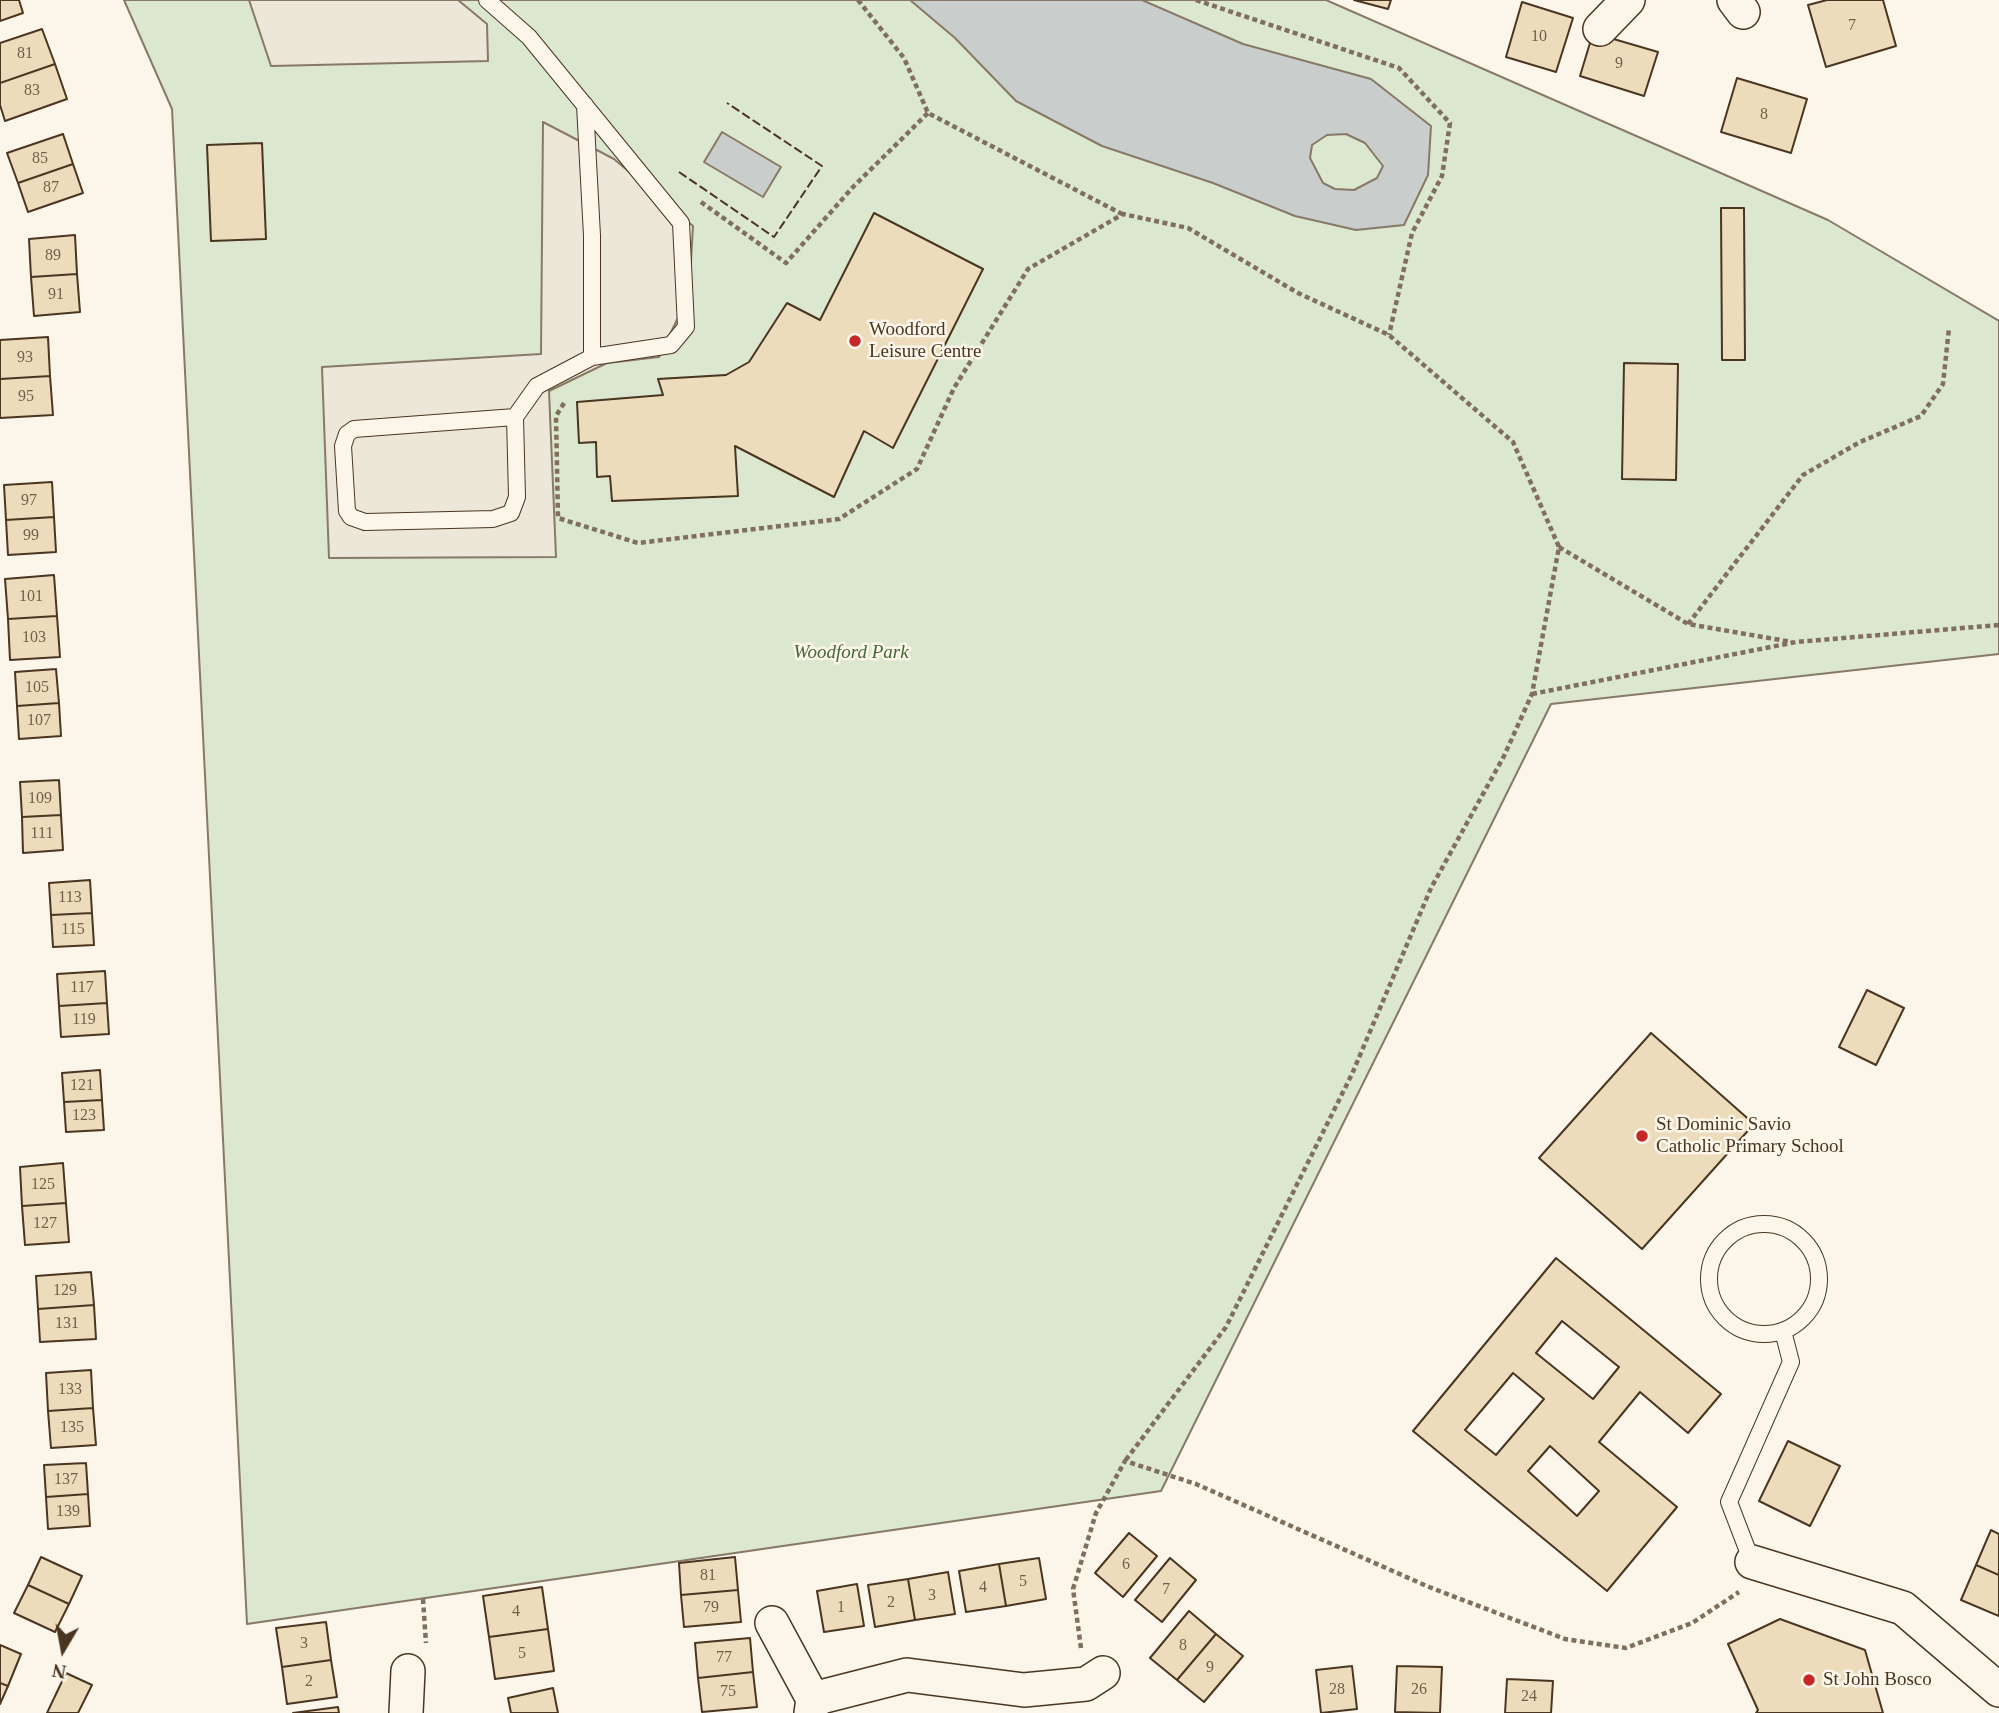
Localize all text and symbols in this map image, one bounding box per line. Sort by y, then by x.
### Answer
house number: 7 [1848,16,1856,36]
house number: 10 [1531,27,1547,47]
house number: 81 [17,44,33,64]
house number: 9 [1615,54,1623,74]
house number: 83 [24,81,40,101]
house number: 8 [1760,105,1768,125]
house number: 85 [32,149,48,169]
house number: 87 [43,178,59,198]
house number: 89 [45,246,61,266]
house number: 91 [48,285,64,305]
place label: Woodford Leisure Centre [869,319,981,363]
marker: Woodford Leisure Centre [847,333,863,349]
house number: 93 [17,348,33,368]
house number: 95 [18,387,34,407]
house number: 97 [21,491,37,511]
house number: 99 [23,526,39,546]
house number: 101 [19,587,43,607]
house number: 103 [22,628,46,648]
park label: Woodford Park [793,642,909,664]
house number: 105 [25,678,49,698]
house number: 107 [27,711,51,731]
house number: 109 [28,789,52,809]
house number: 111 [31,824,53,844]
house number: 113 [58,888,82,908]
house number: 115 [61,920,85,940]
house number: 117 [70,978,94,998]
house number: 119 [72,1010,96,1030]
house number: 121 [70,1076,94,1096]
house number: 123 [72,1106,96,1126]
place label: St Dominic Savio Catholic Primary School [1656,1114,1844,1158]
marker: St Dominic Savio Catholic Primary School [1634,1128,1650,1144]
house number: 125 [31,1175,55,1195]
house number: 127 [33,1214,57,1234]
house number: 129 [53,1281,77,1301]
house number: 131 [55,1314,79,1334]
house number: 133 [58,1380,82,1400]
house number: 135 [60,1418,84,1438]
house number: 137 [54,1470,78,1490]
house number: 139 [56,1502,80,1522]
house number: 6 [1122,1555,1130,1575]
house number: 81 [700,1566,716,1586]
house number: 5 [1019,1572,1027,1592]
house number: 4 [979,1578,987,1598]
house number: 7 [1162,1580,1170,1600]
house number: 3 [928,1586,936,1606]
house number: 2 [887,1593,895,1613]
house number: 79 [703,1598,719,1618]
house number: 1 [837,1598,845,1618]
house number: 4 [512,1602,520,1622]
north arrow [28,1615,98,1685]
house number: 3 [300,1634,308,1654]
house number: 8 [1179,1636,1187,1656]
house number: 5 [518,1644,526,1664]
house number: 77 [716,1648,732,1668]
house number: 9 [1206,1658,1214,1678]
text: N [51,1660,68,1683]
place label: St John Bosco [1823,1669,1932,1691]
house number: 2 [305,1672,313,1692]
marker: St John Bosco [1801,1672,1817,1688]
house number: 28 [1329,1680,1345,1700]
house number: 26 [1411,1680,1427,1700]
house number: 75 [720,1682,736,1702]
house number: 24 [1521,1687,1537,1707]

